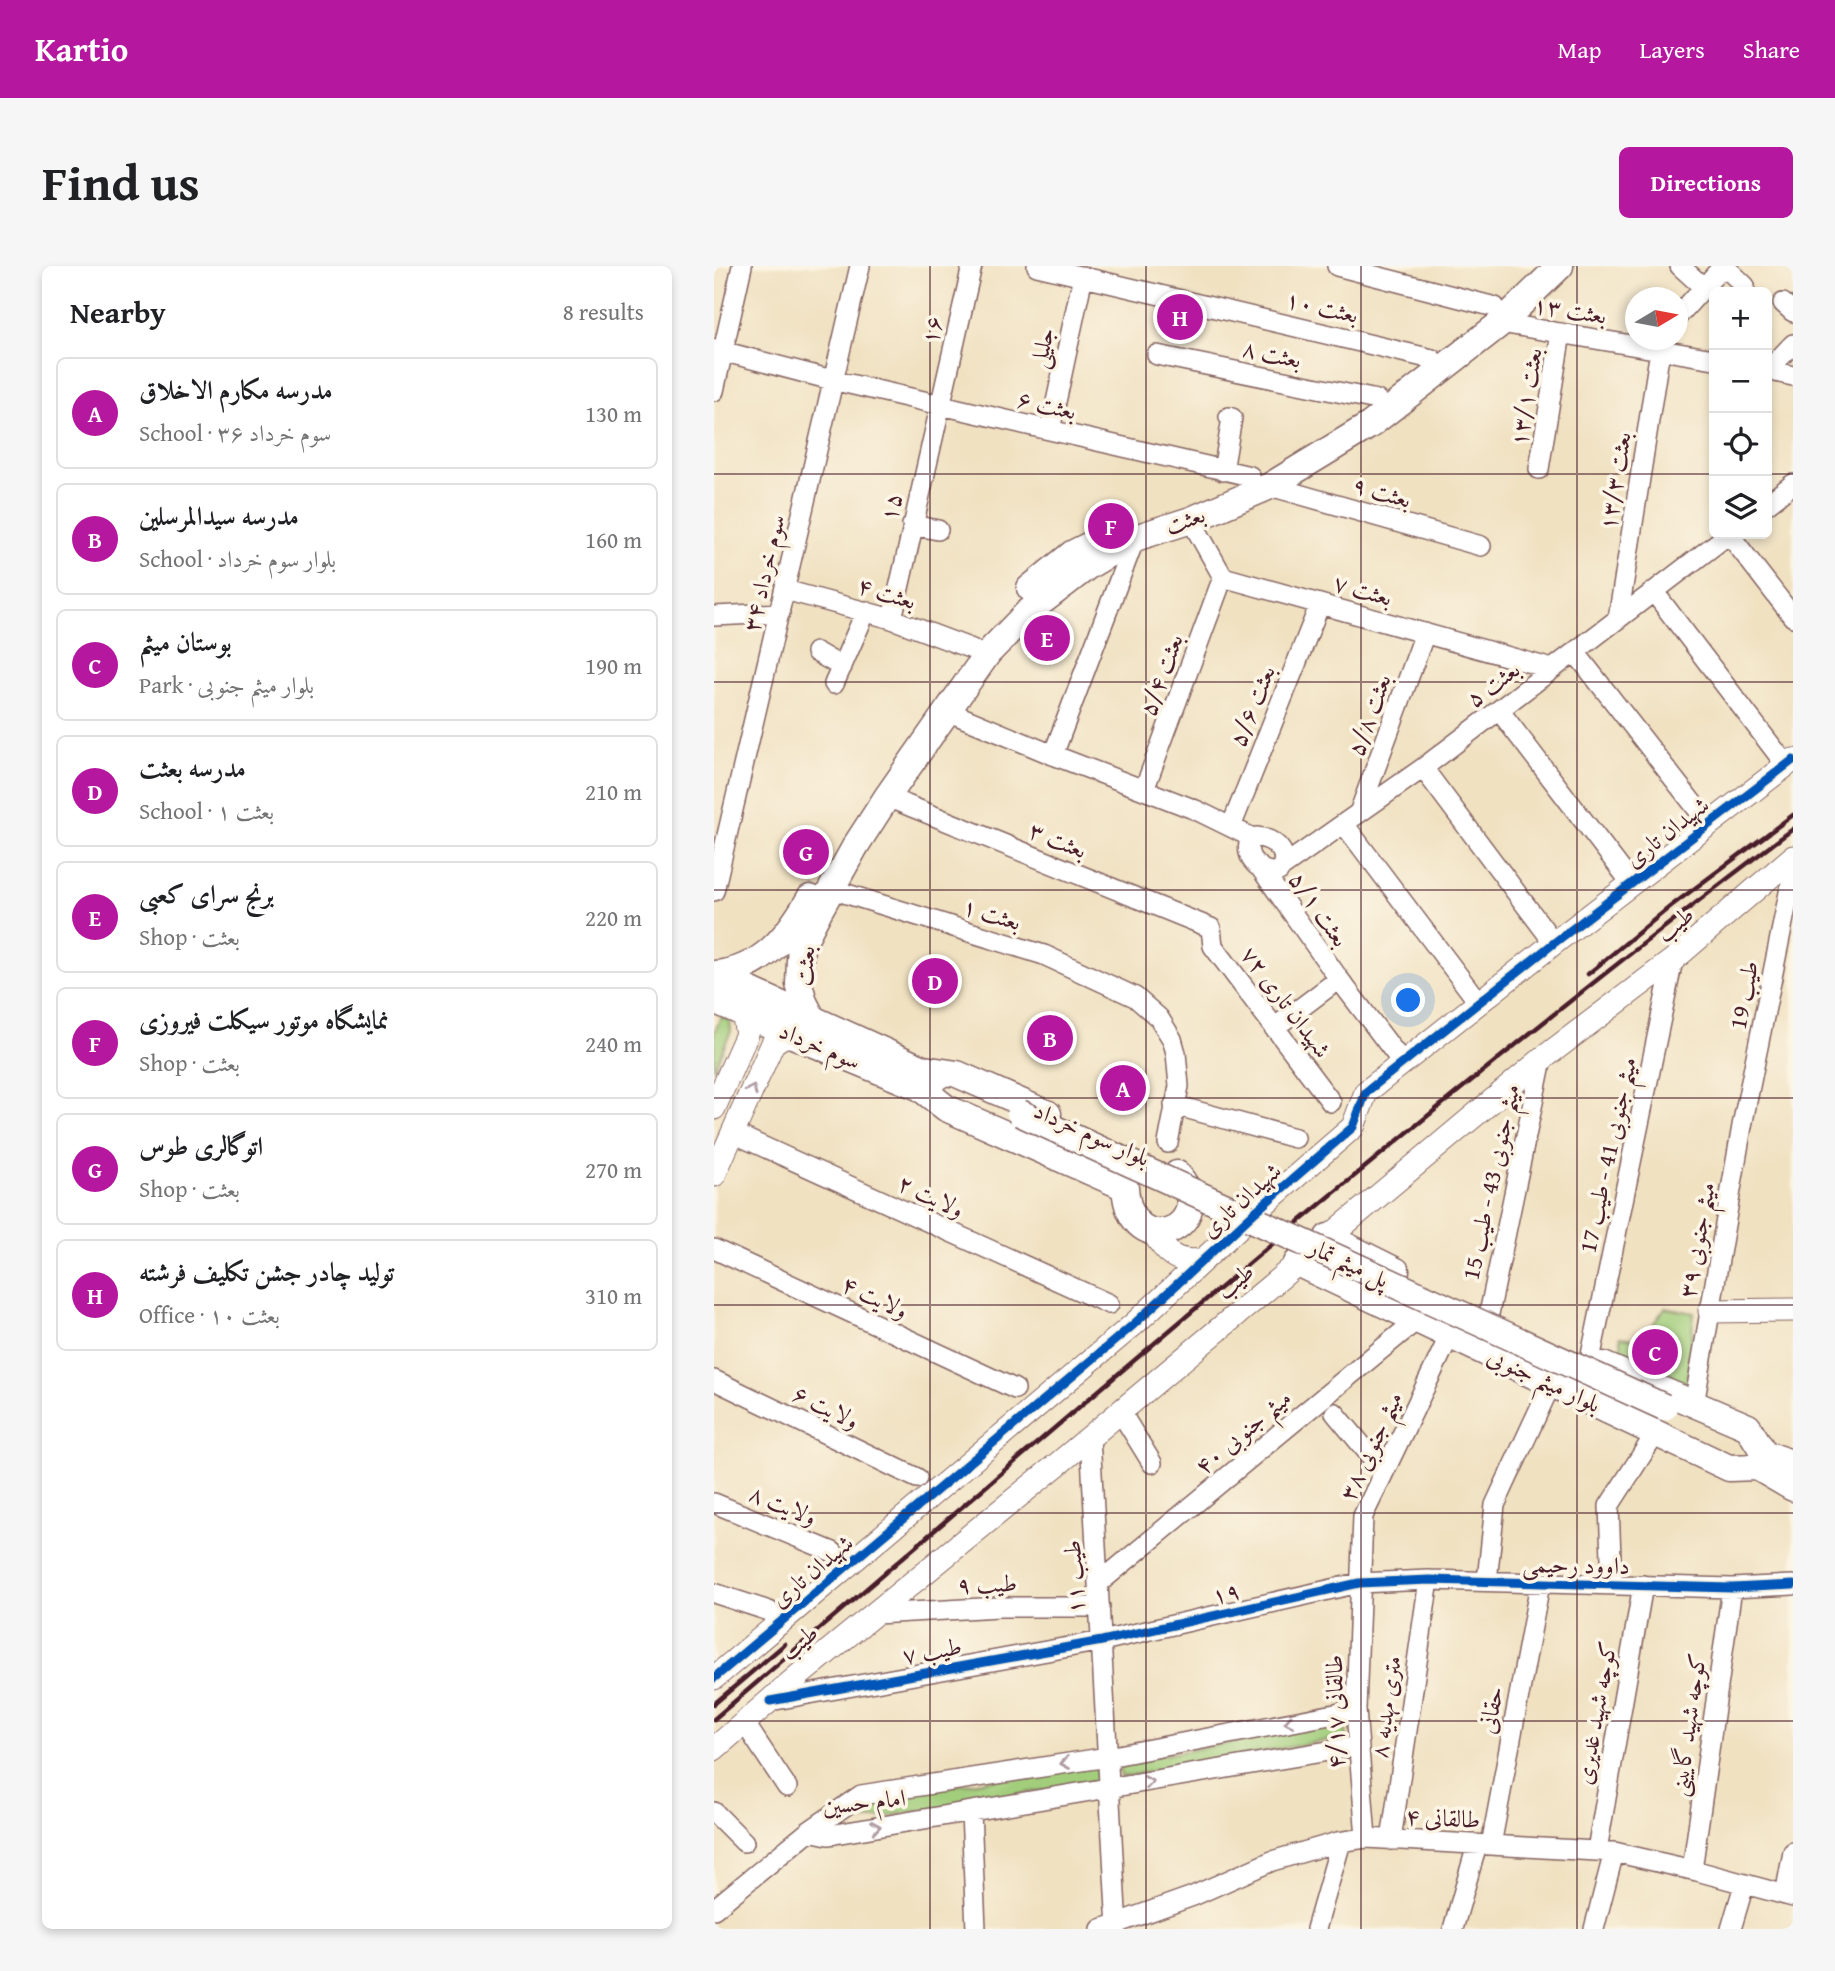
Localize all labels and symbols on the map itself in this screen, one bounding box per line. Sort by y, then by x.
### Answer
street label: بعثت ۱۰ [1282,281,1362,332]
street label: بعثت ۱۳ [1531,286,1609,333]
north arrow [1625,287,1688,350]
pin: H [1157,291,1203,343]
street label: ۱۶ [911,312,952,348]
street label: جلیلی [1020,324,1063,372]
street label: بعثت ۸ [1239,330,1305,377]
street label: بعثت ۱۳/۱ [1500,345,1551,449]
street label: بعثت ۶ [1014,381,1080,428]
street label: بعثت ۱۳/۳ [1589,429,1640,533]
street label: بعثت ۹ [1349,466,1416,517]
street label: ۱۵ [870,489,911,525]
street label: بعثت [1160,496,1210,543]
pin: F [1088,500,1134,552]
street label: سوم خرداد ۳۴ [733,511,798,636]
street label: بعثت ۷ [1330,564,1397,615]
street label: بعثت ۴ [853,567,921,618]
pin: E [1024,612,1070,664]
street label: بعثت ۵/۴ [1130,629,1192,721]
street label: بعثت ۵ [1458,652,1527,716]
street label: بعثت ۵/۶ [1219,660,1284,752]
street label: بعثت ۵/۸ [1338,669,1400,761]
street label: شهیدان تاری [1617,787,1716,876]
street label: بعثت ۳ [1024,812,1092,867]
pin: G [783,826,829,878]
street label: بعثت ۵/۱ [1281,864,1358,954]
street label: بعثت ۱ [958,888,1026,939]
street label: طیب [1648,897,1701,950]
street label: شهیدان تاری ۷۲ [1233,938,1340,1065]
street label: بعثت [786,945,823,987]
pin: D [912,955,958,1007]
street label: طیب 19 [1720,958,1767,1032]
your location [1391,983,1425,1017]
pin: B [1027,1012,1073,1064]
street label: سوم خرداد [772,1013,867,1082]
street label: میثم جنوبی 41 - طیب 17 [1570,1054,1652,1258]
pin: A [1100,1062,1146,1114]
street label: میثم جنوبی 43 - طیب 15 [1453,1081,1535,1285]
one-way arrow [744,1085,758,1097]
street label: بلوار سوم خرداد [1027,1092,1156,1178]
street label: شهیدان تاری [1192,1154,1289,1246]
street label: ولایت ۲ [892,1165,970,1226]
street label: میثم جنوبی ۳۹ [1669,1179,1731,1302]
street label: پل میثم تمار [1299,1228,1396,1303]
street label: طیب [1208,1254,1261,1307]
street label: ولایت ۴ [836,1266,914,1327]
pin: C [1632,1326,1678,1378]
street label: بلوار میثم جنوبی [1479,1338,1607,1427]
street label: ولایت ۶ [787,1375,865,1438]
street label: میثم جنوبی ۴۰ [1187,1381,1303,1488]
street label: میثم جنوبی ۳۸ [1330,1385,1417,1509]
street label: ولایت ۸ [744,1475,822,1534]
street label: شهیدان تاری [763,1526,861,1616]
street label: طیب ۱۱ [1054,1539,1093,1615]
street label: داوود رحیمی [1522,1546,1630,1583]
street label: طیب ۹ [956,1565,1018,1602]
street label: ۱۹ [1208,1572,1244,1613]
street label: طیب [772,1615,825,1668]
street label: طیب ۷ [899,1628,964,1673]
street label: کوچه شهید غدیری [1566,1638,1625,1787]
street label: کوچه شهید گایینی [1660,1651,1715,1799]
street label: ۸ متری مهدیه [1361,1653,1410,1760]
street label: طالقانی ۴/۱۷ [1316,1655,1353,1769]
street label: حقانی [1469,1683,1512,1737]
one-way arrow [1283,1714,1295,1729]
one-way arrow [1059,1755,1071,1770]
one-way arrow [1143,1775,1155,1790]
street label: امام حسین [820,1780,908,1827]
street label: طالقانی ۴ [1405,1798,1481,1837]
one-way arrow [870,1820,882,1835]

